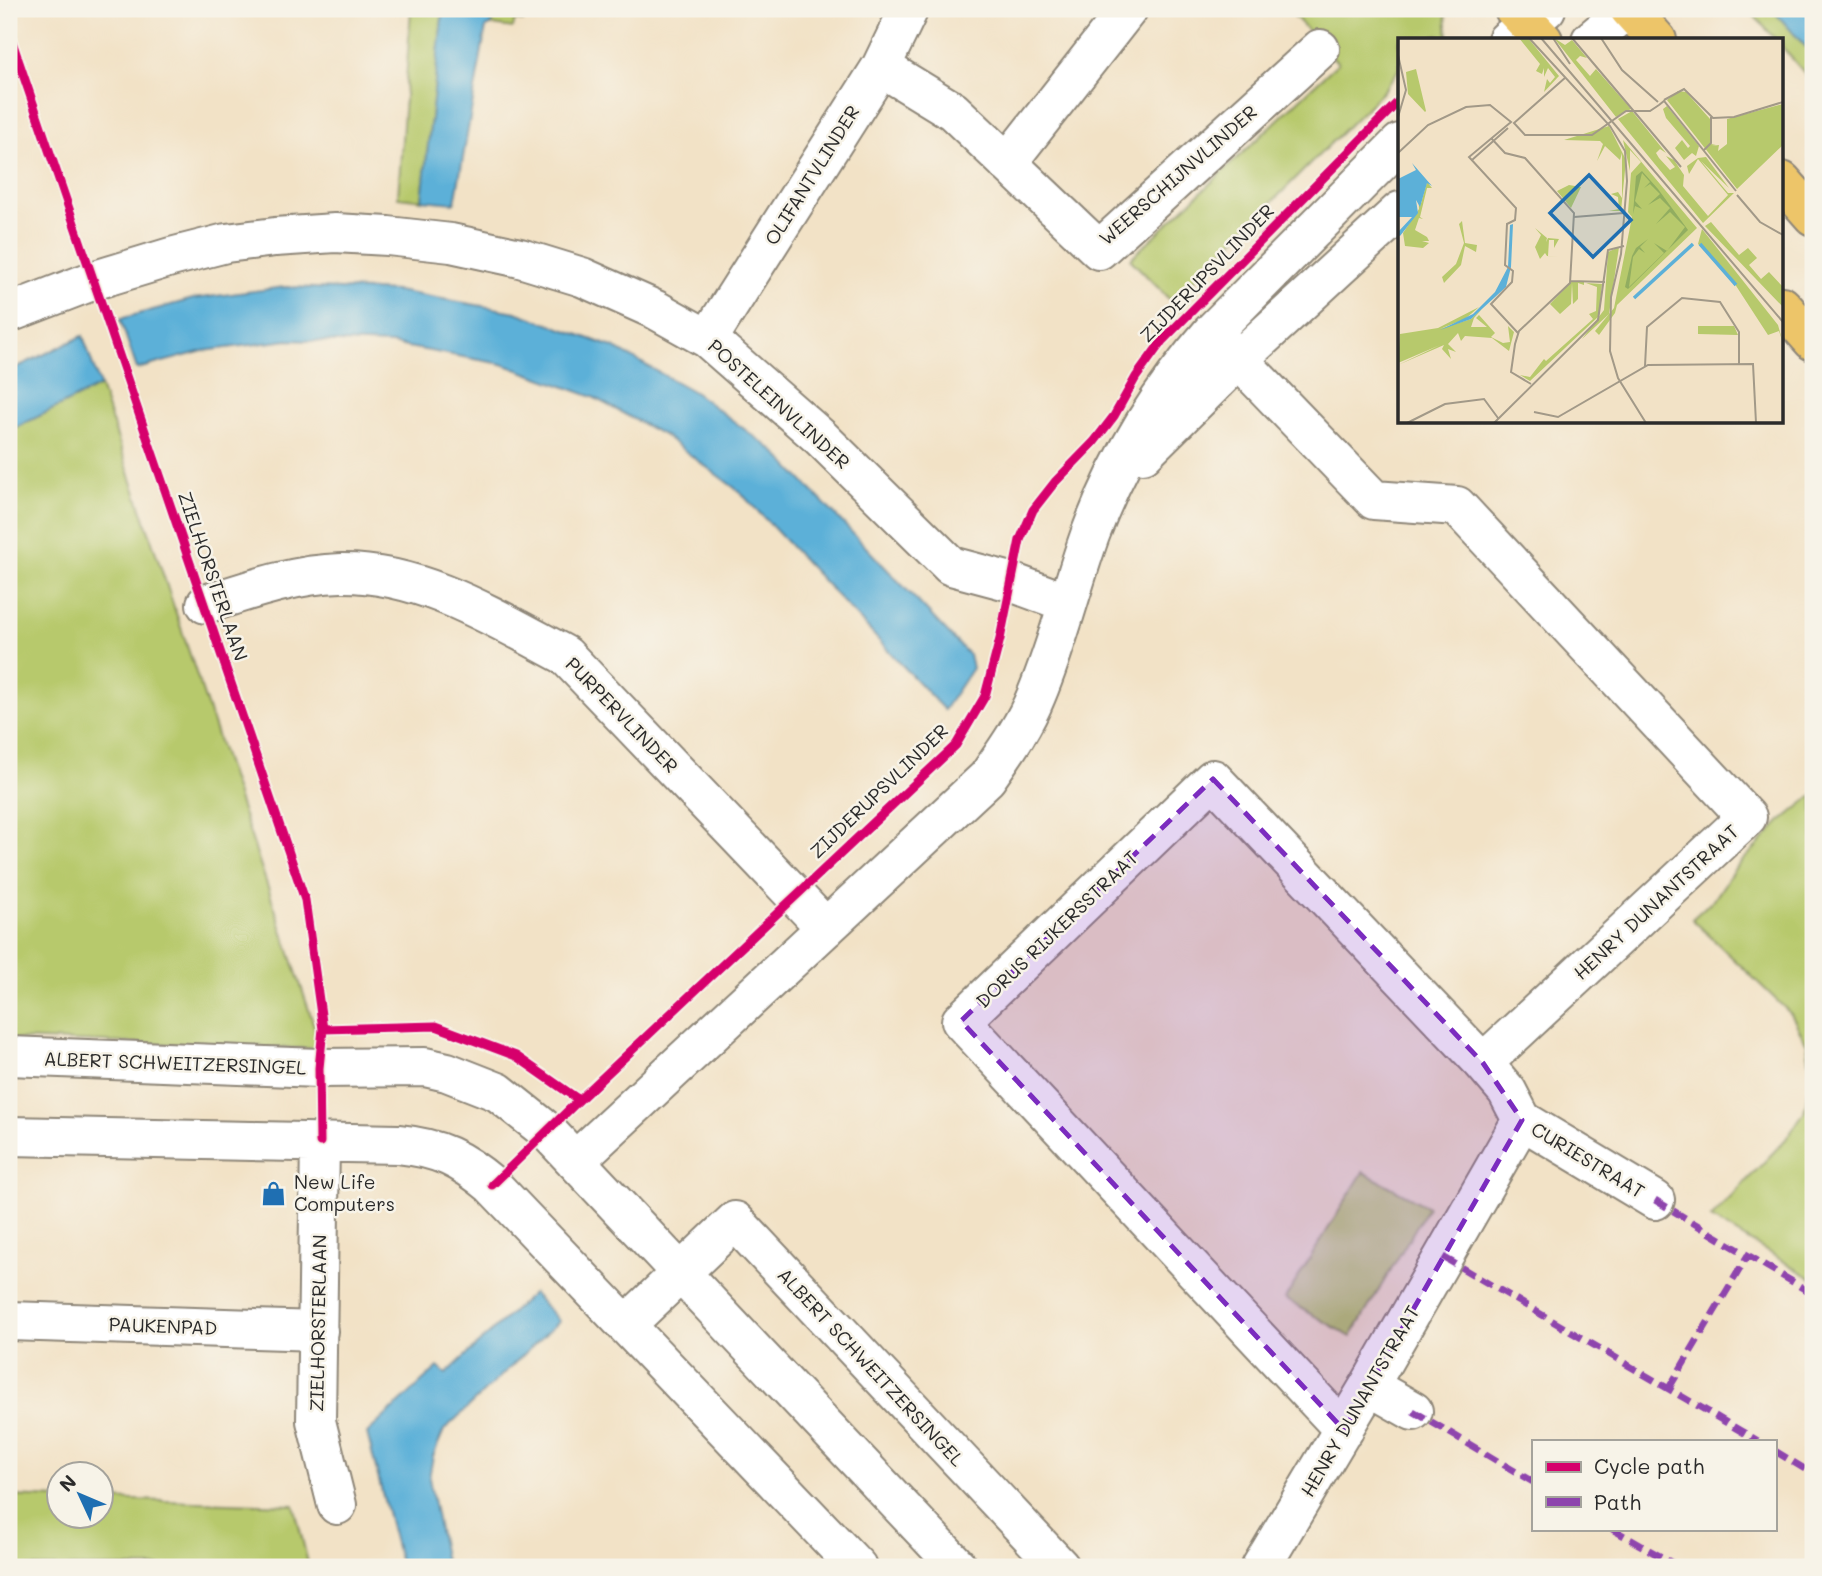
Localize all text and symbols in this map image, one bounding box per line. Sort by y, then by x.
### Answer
inset map [1398,38,1784,424]
street label: WEERSCHIJNVLINDER [1093,99,1262,250]
street label: OLIFANTVLINDER [759,100,865,249]
street label: ZIJDERUPSVLINDER [1134,198,1279,347]
street label: POSTELEINVLINDER [703,333,856,474]
street label: ZIELHORSTERLAAN [173,488,254,664]
street label: PURPERVLINDER [561,651,684,778]
street label: ZIJDERUPSVLINDER [804,718,953,863]
street label: HENRY DUNANTSTRAAT [1568,818,1744,985]
street label: DORUS RIJKERSSTRAAT [970,845,1143,1013]
street label: ALBERT SCHWEITZERSINGEL [43,1045,307,1080]
street label: CURIESTRAAT [1527,1116,1650,1203]
place label: New Life Computers [294,1169,395,1216]
shop icon: New Life Computers [260,1179,288,1207]
street label: ZIELHORSTERLAAN [303,1234,332,1412]
street label: ALBERT SCHWEITZERSINGEL [773,1262,970,1471]
street label: HENRY DUNANTSTRAAT [1294,1301,1425,1501]
street label: PAUKENPAD [108,1311,218,1340]
legend [1532,1440,1776,1530]
text: Cycle path [1594,1452,1704,1479]
north arrow [46,1460,116,1530]
text: N [53,1469,81,1497]
text: Path [1594,1488,1641,1515]

